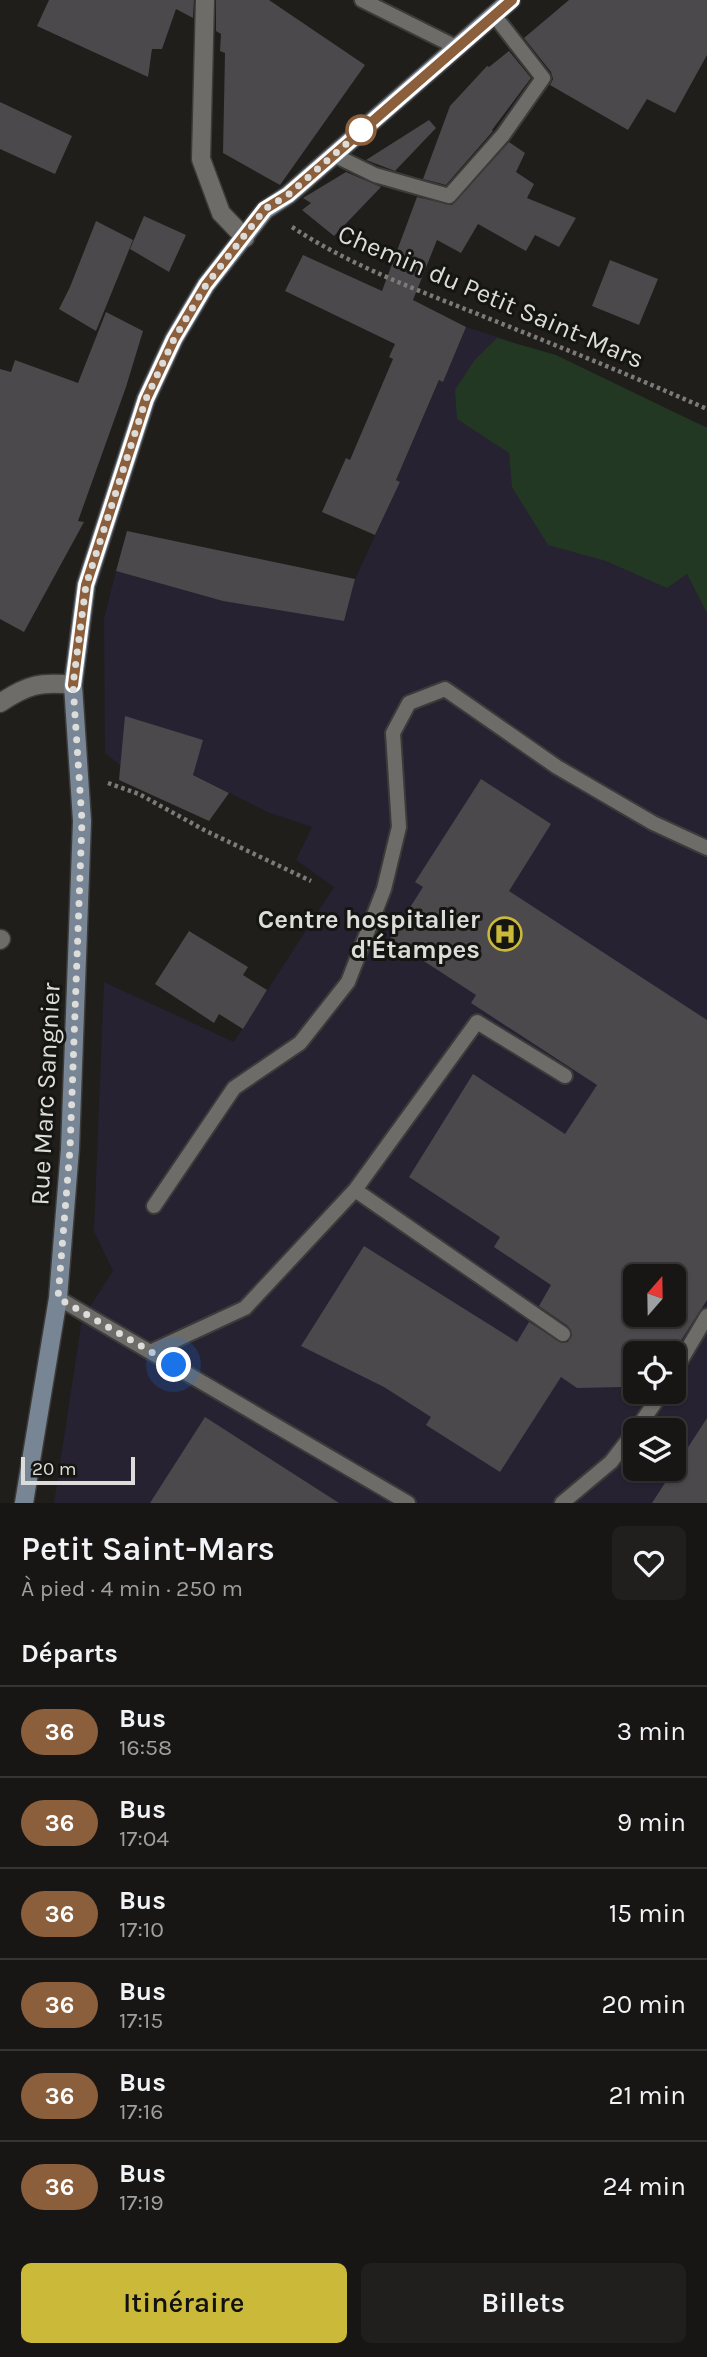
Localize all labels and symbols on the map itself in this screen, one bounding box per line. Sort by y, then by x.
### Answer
unlabelled marker [346,115,376,145]
street label: Chemin du Petit Saint-Mars [333,218,648,375]
place label: Centre hospitalier d'Étampes [258,904,481,965]
hospital icon: Centre hospitalier d'Étampes [486,915,524,953]
street label: Rue Marc Sangnier [24,981,67,1206]
north arrow [623,1264,686,1326]
your location [156,1347,191,1382]
scale bar [21,1454,135,1486]

